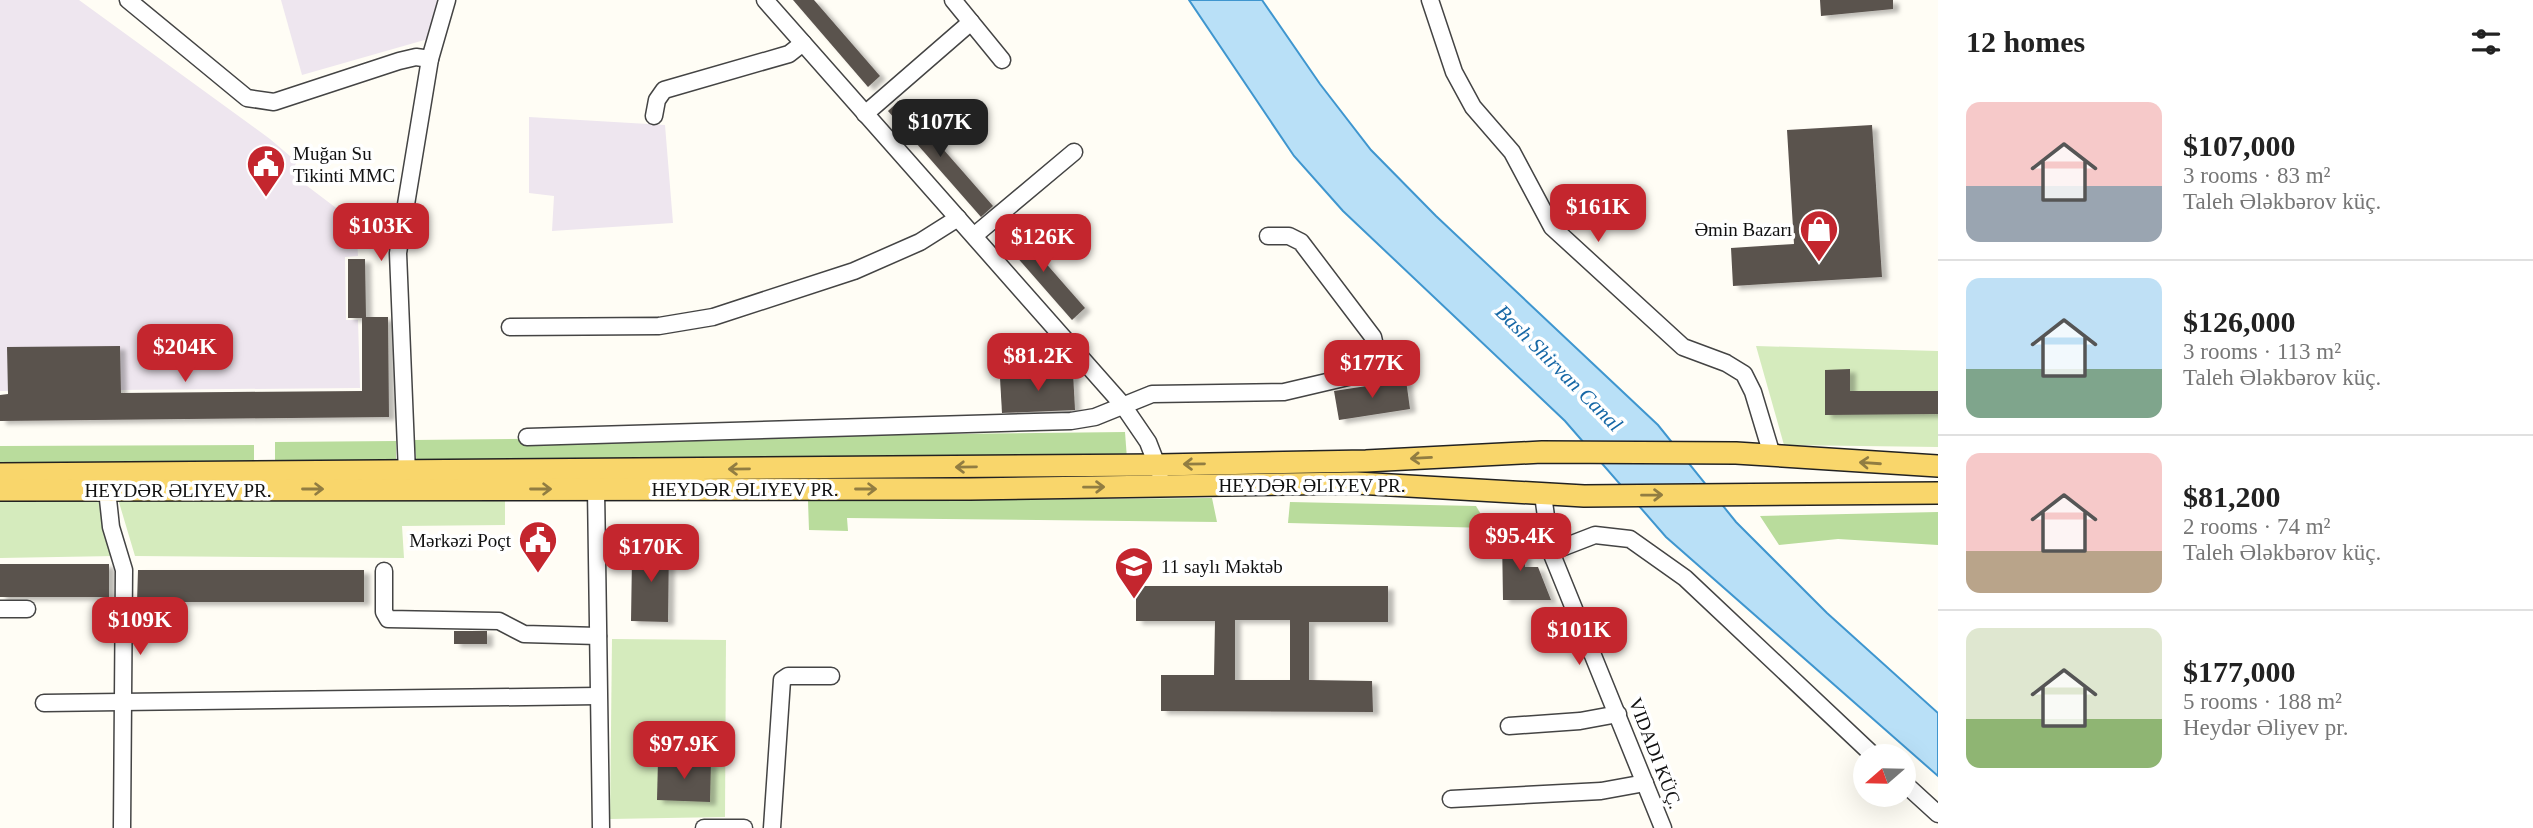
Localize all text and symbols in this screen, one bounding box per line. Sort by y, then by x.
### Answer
icon: filters [2467,23,2505,61]
text: 12 homes [1966,25,2085,58]
pin: $107K [891,100,989,159]
text: $107K [908,109,972,134]
text: $107,000 [2183,129,2296,162]
icon: home [2022,130,2106,214]
public building icon: Muğan Su Tikinti MMC [245,143,287,198]
place label: Muğan Su Tikinti MMC [293,143,395,186]
text: 3 rooms · 83 m² [2183,163,2330,188]
pin: $161K [1549,184,1647,244]
text: Taleh Ələkbərov küç. [2183,189,2381,214]
text: $161K [1566,194,1630,219]
pin: $103K [332,204,430,263]
shop icon: Əmin Bazarı [1798,208,1840,263]
text: $103K [349,213,413,238]
pin: $126K [994,215,1092,274]
place label: Əmin Bazarı [1694,219,1792,240]
text: $126K [1011,224,1075,249]
water label: Bash Shirvan Canal [1491,300,1627,436]
text: $126,000 [2183,305,2296,338]
icon: home [2022,306,2106,390]
pin: $204K [136,324,234,384]
text: $204K [153,334,217,359]
pin: $81.2K [981,334,1095,393]
text: 3 rooms · 113 m² [2183,339,2341,364]
pin: $177K [1323,340,1421,400]
text: $81.2K [1003,343,1073,368]
text: $177K [1340,350,1404,375]
text: Taleh Ələkbərov küç. [2183,365,2381,390]
one-way arrow [1411,452,1433,465]
one-way arrow [1183,457,1206,471]
one-way arrow [1859,457,1882,470]
one-way arrow [955,460,978,474]
one-way arrow [728,462,751,476]
street label: HEYDƏR ƏLIYEV PR. [1218,475,1406,496]
street label: HEYDƏR ƏLIYEV PR. [651,479,839,500]
street label: HEYDƏR ƏLIYEV PR. [84,480,272,501]
one-way arrow [1082,480,1105,494]
text: $81,200 [2183,480,2281,513]
icon: home [2022,481,2106,565]
one-way arrow [301,482,324,496]
one-way arrow [529,482,552,496]
one-way arrow [854,482,877,496]
one-way arrow [1641,488,1664,502]
pin: $95.4K [1463,514,1577,573]
text: 2 rooms · 74 m² [2183,514,2330,539]
public building icon: Mərkəzi Poçt [517,519,559,574]
text: $95.4K [1485,523,1555,548]
pin: $170K [602,524,700,584]
place label: Mərkəzi Poçt [409,530,512,551]
text: $170K [619,534,683,559]
text: Taleh Ələkbərov küç. [2183,540,2381,565]
school or university icon: 11 saylı Məktəb [1113,545,1155,600]
place label: 11 saylı Məktəb [1161,556,1283,577]
pin: $109K [91,598,189,657]
text: $109K [108,607,172,632]
pin: $101K [1530,608,1628,667]
text: $101K [1547,617,1611,642]
text: $177,000 [2183,655,2296,688]
icon: home [2022,656,2106,740]
text: 5 rooms · 188 m² [2183,689,2342,714]
street label: VIDADI KÜÇ. [1625,695,1686,812]
text: Heydər Əliyev pr. [2183,715,2348,740]
pin: $97.9K [627,722,741,781]
text: $97.9K [649,731,719,756]
north arrow [1853,744,1916,807]
map controls [1853,744,1916,807]

